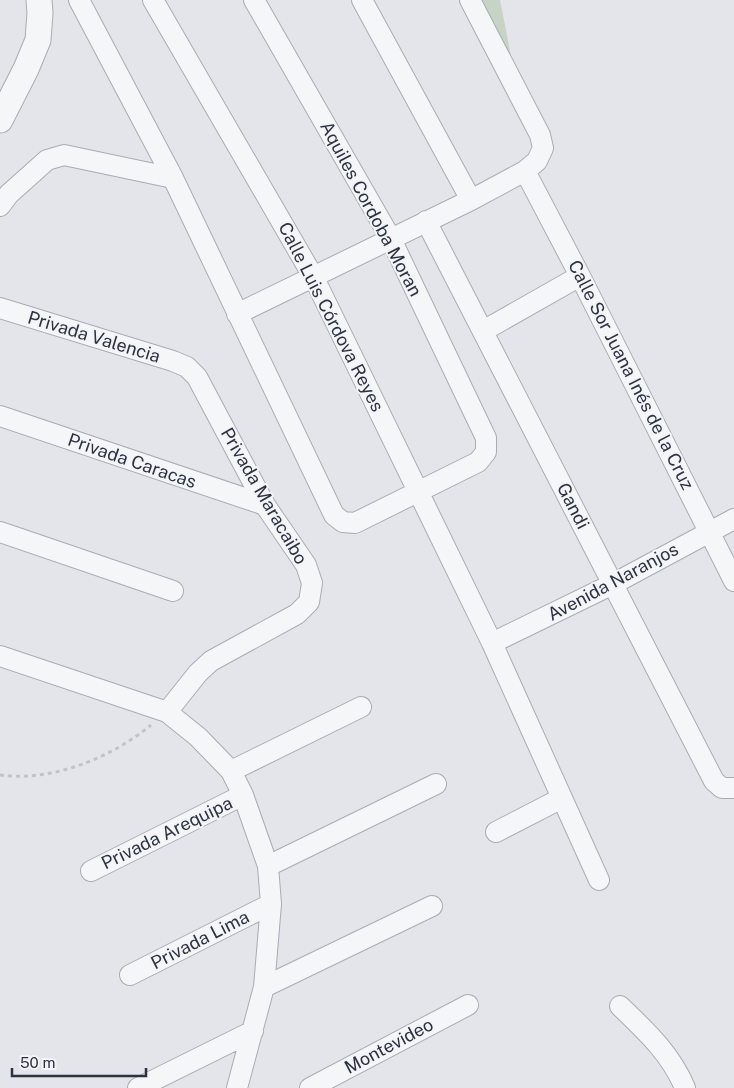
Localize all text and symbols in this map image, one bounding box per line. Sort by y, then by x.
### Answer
street label: Aquiles Cordoba Moran [316,118,427,300]
street label: Calle Luis Córdova Reyes [274,219,388,415]
street label: Calle Sor Juana Inés de la Cruz [564,256,699,493]
street label: Privada Valencia [25,306,163,367]
street label: Privada Maracaibo [217,424,312,568]
street label: Privada Caracas [65,429,199,492]
street label: Gandi [553,479,594,532]
street label: Avenida Naranjos [544,538,682,625]
street label: Privada Arequipa [98,792,236,873]
street label: Privada Lima [147,906,252,973]
street label: Montevideo [341,1013,437,1078]
scale bar [12,1046,146,1078]
text: 50 m [20,1054,55,1071]

